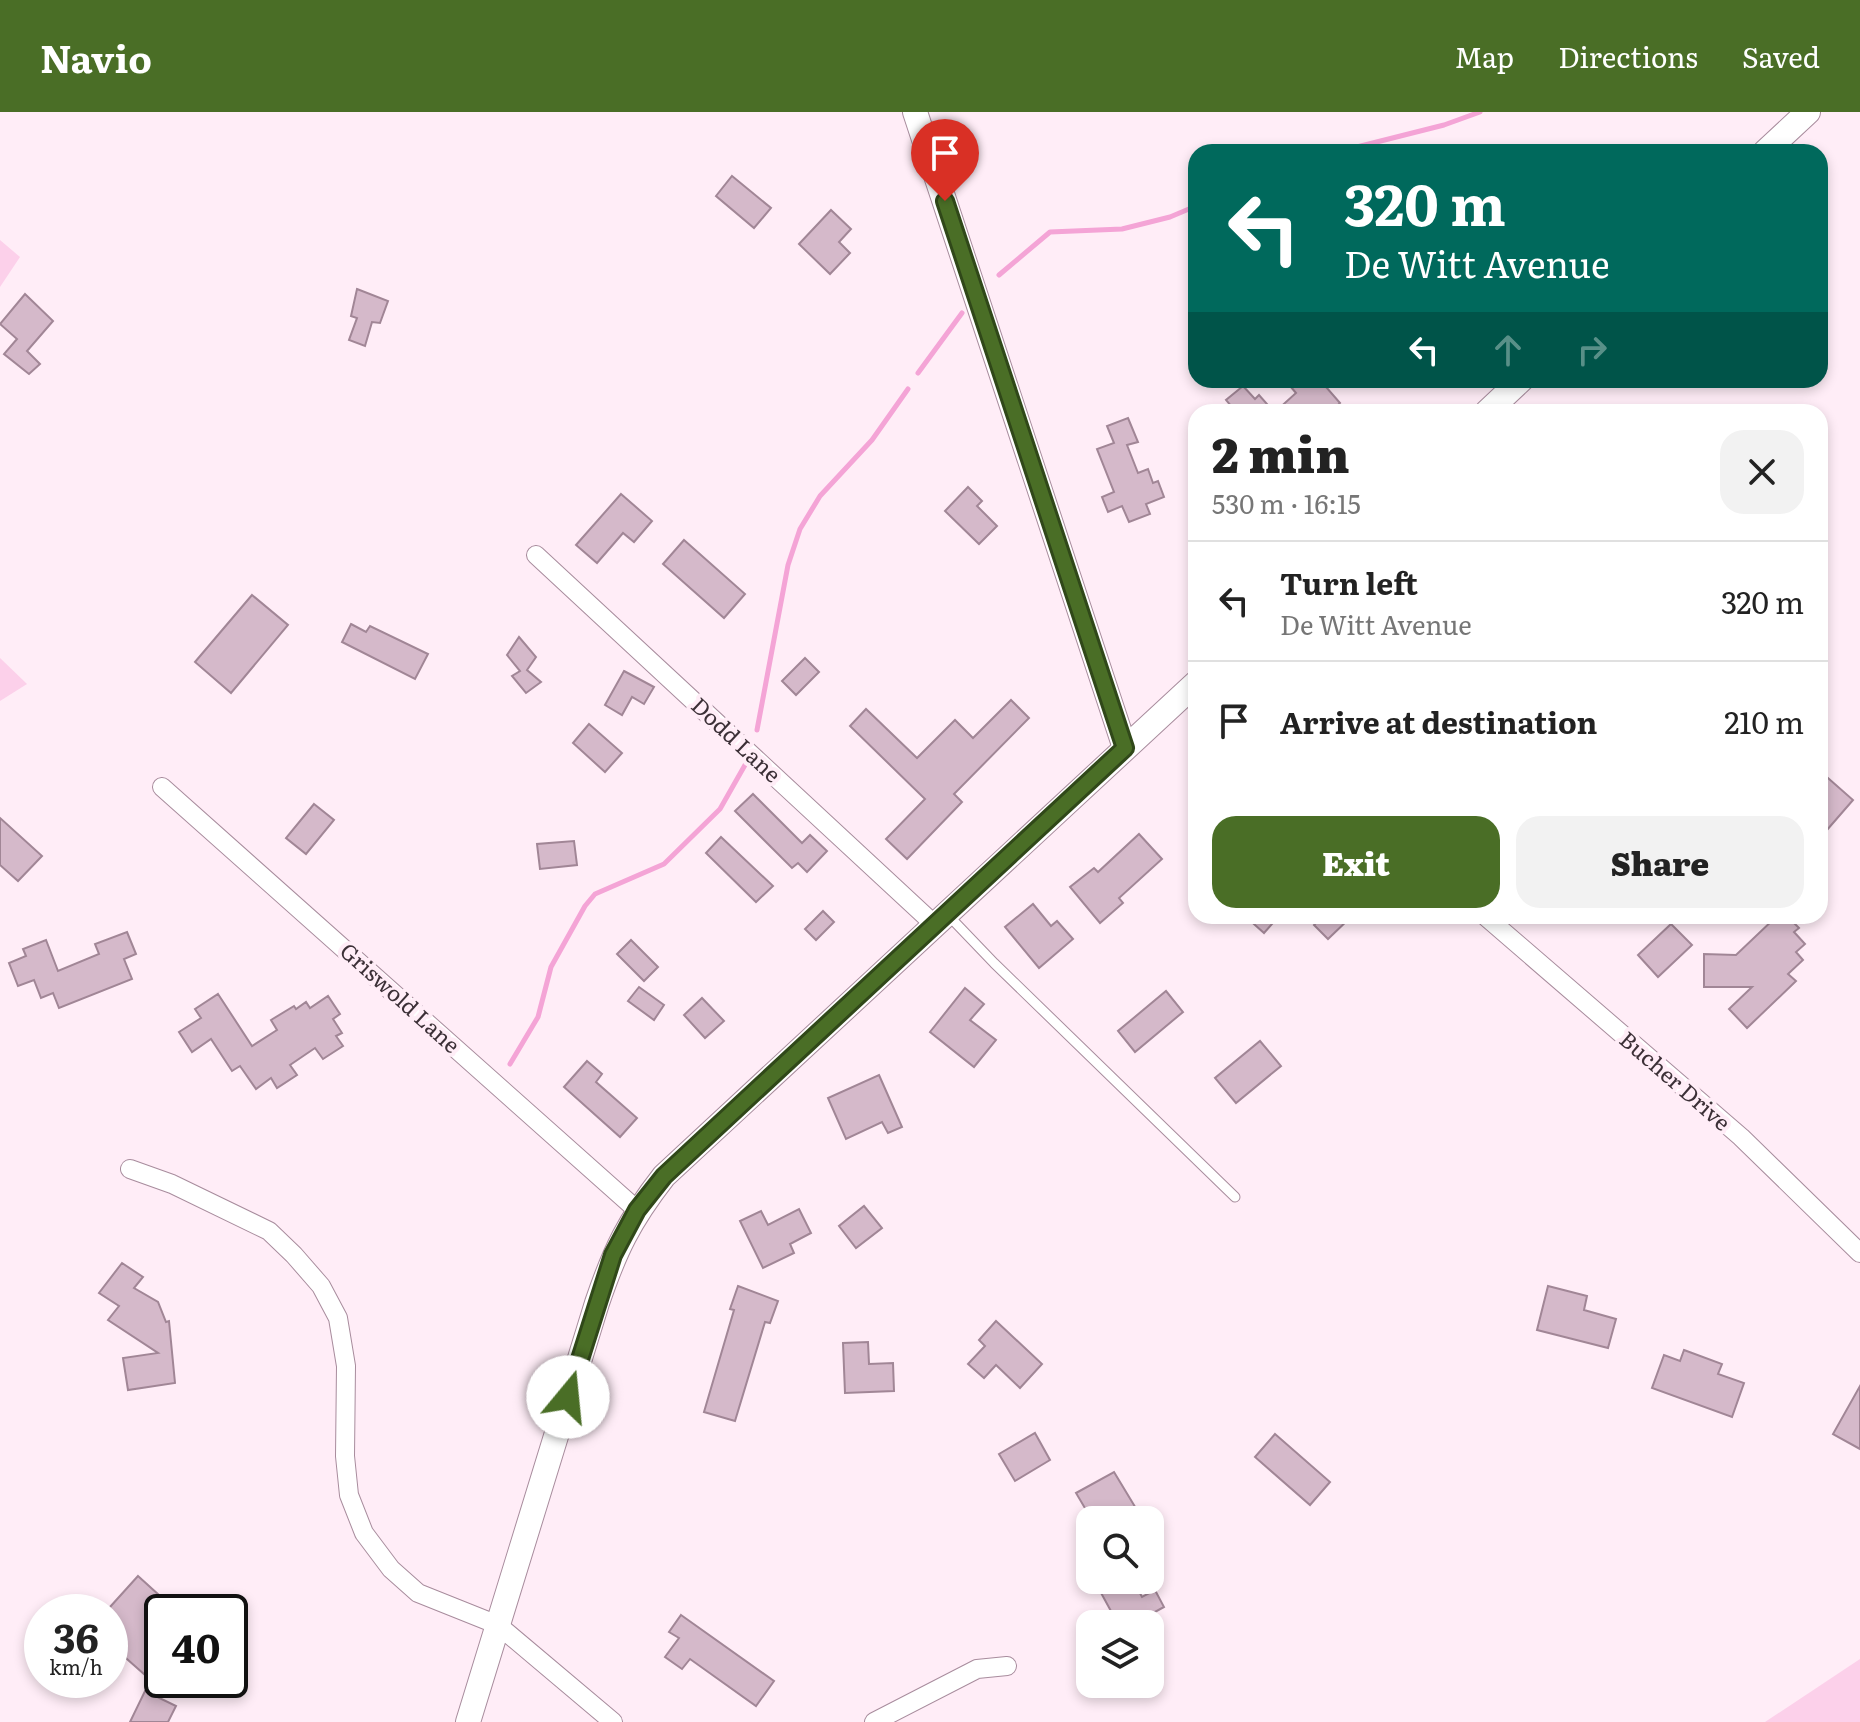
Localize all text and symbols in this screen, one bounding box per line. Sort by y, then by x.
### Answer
text: Navio [40,28,152,85]
text: Map [1455,35,1514,77]
text: Directions [1558,35,1698,77]
text: Saved [1742,35,1820,77]
pin [911,119,979,201]
icon: arrive [923,131,967,175]
text: 320 m [1344,160,1506,243]
icon: left [1212,176,1316,280]
text: De Witt Avenue [1344,236,1610,289]
icon: left [1402,328,1446,372]
icon: ahead [1486,328,1530,372]
icon: right [1570,328,1614,372]
text: 2 min [1212,417,1350,488]
button: close [1720,430,1804,514]
text: 530 m · 16:15 [1212,483,1361,522]
text: Turn left [1280,560,1418,604]
icon: left [1212,579,1256,623]
text: 320 m [1721,579,1804,623]
text: De Witt Avenue [1280,604,1472,643]
street label: Dodd Lane [685,689,789,789]
icon: arrive [1212,699,1256,743]
text: Arrive at destination [1280,699,1597,743]
text: 210 m [1724,699,1804,743]
button: Exit [1212,816,1500,908]
button: Share [1516,816,1804,908]
street label: Griswold Lane [334,934,468,1060]
street label: Bucher Drive [1613,1022,1739,1137]
position arrow [526,1355,610,1439]
map controls [1076,1506,1164,1698]
button: search [1076,1506,1164,1594]
speed limit sign: 40 [144,1594,248,1698]
text: 36 [53,1606,99,1665]
button: layers [1076,1610,1164,1698]
text: km/h [49,1651,103,1681]

